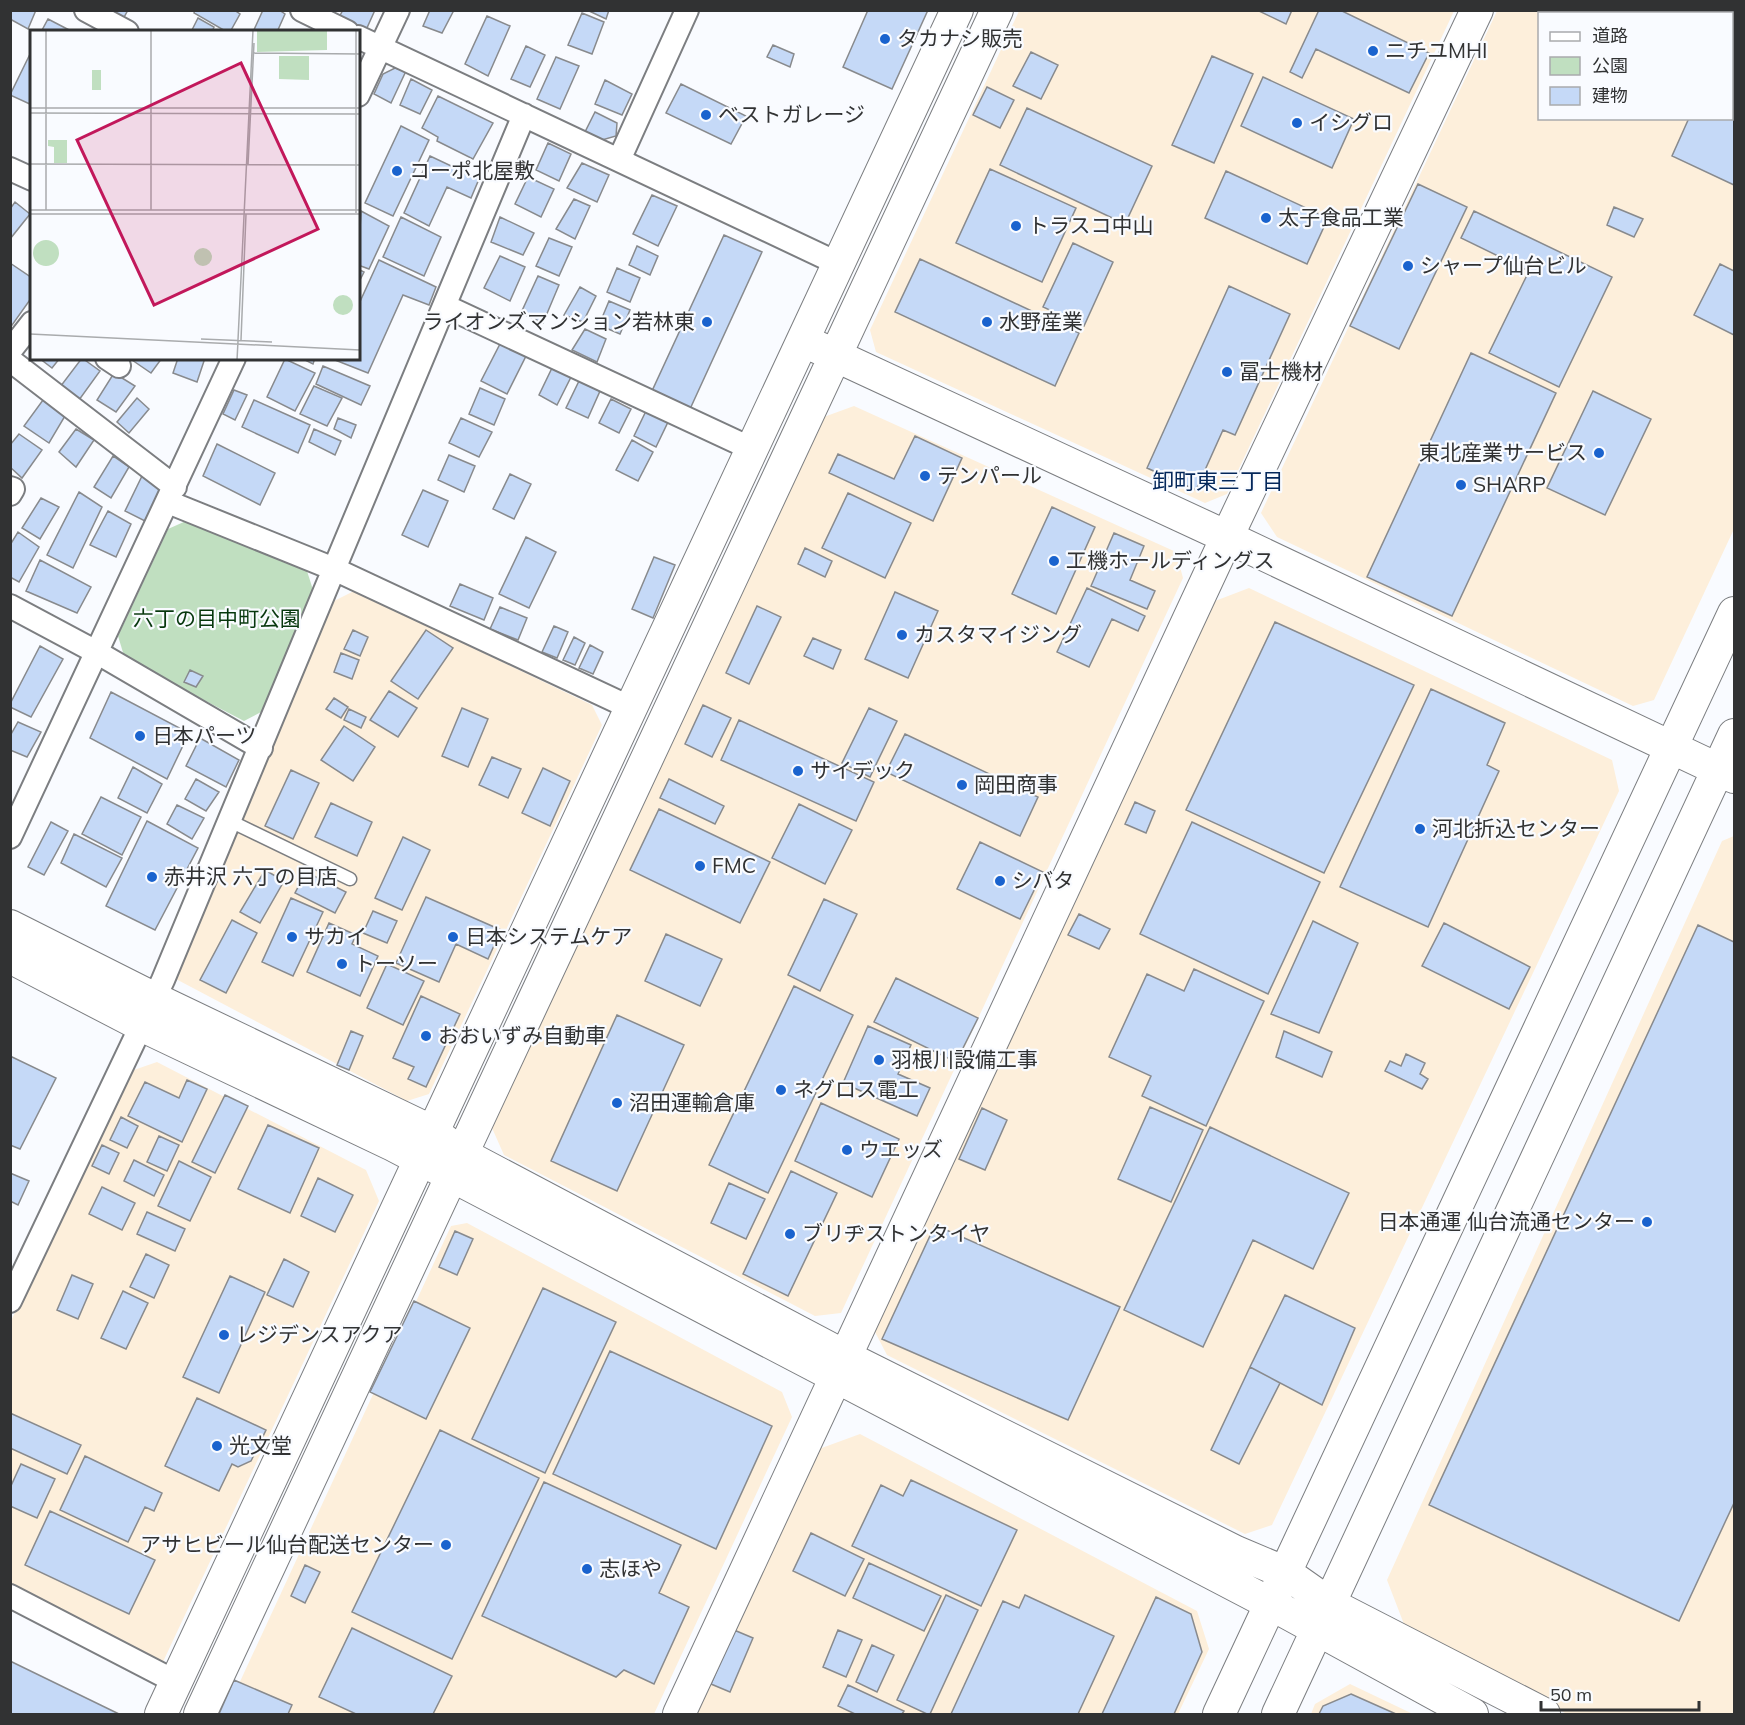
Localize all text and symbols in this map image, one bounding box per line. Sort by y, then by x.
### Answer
legend [1538,12,1733,120]
text: 道路 [1592,24,1628,47]
place label: タカナシ販売 [897,25,1023,51]
inset map [30,30,360,360]
marker: タカナシ販売 [878,32,892,46]
place label: ニチユMHI [1385,37,1488,63]
marker: ニチユMHI [1366,44,1380,58]
text: 公園 [1592,54,1628,77]
text: 建物 [1592,84,1628,107]
place label: ベストガレージ [718,101,865,127]
marker: ベストガレージ [699,108,713,122]
place label: イシグロ [1309,109,1393,135]
marker: イシグロ [1290,116,1304,130]
place label: コーポ北屋敷 [409,157,535,183]
marker: コーポ北屋敷 [390,164,404,178]
place label: 太子食品工業 [1278,204,1404,230]
marker: 太子食品工業 [1259,211,1273,225]
place label: トラスコ中山 [1028,212,1154,238]
marker: トラスコ中山 [1009,219,1023,233]
place label: シャープ仙台ビル [1420,252,1587,278]
marker: シャープ仙台ビル [1401,259,1415,273]
place label: ライオンズマンション若林東 [422,308,695,334]
place label: 水野産業 [999,308,1083,334]
marker: ライオンズマンション若林東 [700,315,714,329]
marker: 水野産業 [980,315,994,329]
place label: 冨士機材 [1239,358,1323,384]
marker: 冨士機材 [1220,365,1234,379]
place label: 東北産業サービス [1419,439,1587,465]
marker: 東北産業サービス [1592,446,1606,460]
place label: テンパール [937,462,1042,488]
district label: 卸町東三丁目 [1152,467,1284,495]
marker: テンパール [918,469,932,483]
place label: SHARP [1473,471,1546,497]
marker: SHARP [1454,478,1468,492]
place label: 工機ホールディングス [1066,547,1275,573]
marker: 工機ホールディングス [1047,554,1061,568]
park label: 六丁の目中町公園 [133,605,301,631]
place label: カスタマイジング [914,621,1082,647]
marker: カスタマイジング [895,628,909,642]
place label: 日本パーツ [152,722,257,748]
marker: 日本パーツ [133,729,147,743]
place label: サイデック [810,757,915,783]
marker: サイデック [791,764,805,778]
place label: 岡田商事 [974,771,1058,797]
marker: 岡田商事 [955,778,969,792]
place label: 河北折込センター [1432,815,1600,841]
marker: 河北折込センター [1413,822,1427,836]
place label: FMC [712,852,756,878]
marker: FMC [693,859,707,873]
place label: 赤井沢 六丁の目店 [164,863,337,889]
place label: シバタ [1012,867,1074,893]
marker: 赤井沢 六丁の目店 [145,870,159,884]
marker: シバタ [993,874,1007,888]
place label: サカイ [304,923,367,949]
place label: 日本システムケア [465,923,632,949]
marker: サカイ [285,930,299,944]
marker: 日本システムケア [446,930,460,944]
place label: トーソー [354,950,438,976]
marker: トーソー [335,957,349,971]
place label: おおいずみ自動車 [438,1022,606,1048]
marker: おおいずみ自動車 [419,1029,433,1043]
place label: 羽根川設備工事 [891,1046,1038,1072]
marker: 羽根川設備工事 [872,1053,886,1067]
place label: ネグロス電工 [793,1076,919,1102]
marker: ネグロス電工 [774,1083,788,1097]
place label: 沼田運輸倉庫 [629,1089,755,1115]
marker: 沼田運輸倉庫 [610,1096,624,1110]
place label: ウエッズ [859,1136,943,1162]
marker: ウエッズ [840,1143,854,1157]
place label: 日本通運 仙台流通センター [1378,1208,1635,1234]
marker: 日本通運 仙台流通センター [1640,1215,1654,1229]
place label: ブリヂストンタイヤ [802,1220,990,1246]
marker: ブリヂストンタイヤ [783,1227,797,1241]
place label: レジデンスアクア [236,1321,403,1347]
marker: レジデンスアクア [217,1328,231,1342]
place label: 光文堂 [229,1432,292,1458]
marker: 光文堂 [210,1439,224,1453]
place label: アサヒビール仙台配送センター [140,1531,434,1557]
marker: アサヒビール仙台配送センター [439,1538,453,1552]
place label: 志ほや [599,1555,662,1581]
marker: 志ほや [580,1562,594,1576]
scale bar [1541,1674,1698,1712]
text: 50 m [1550,1683,1592,1706]

